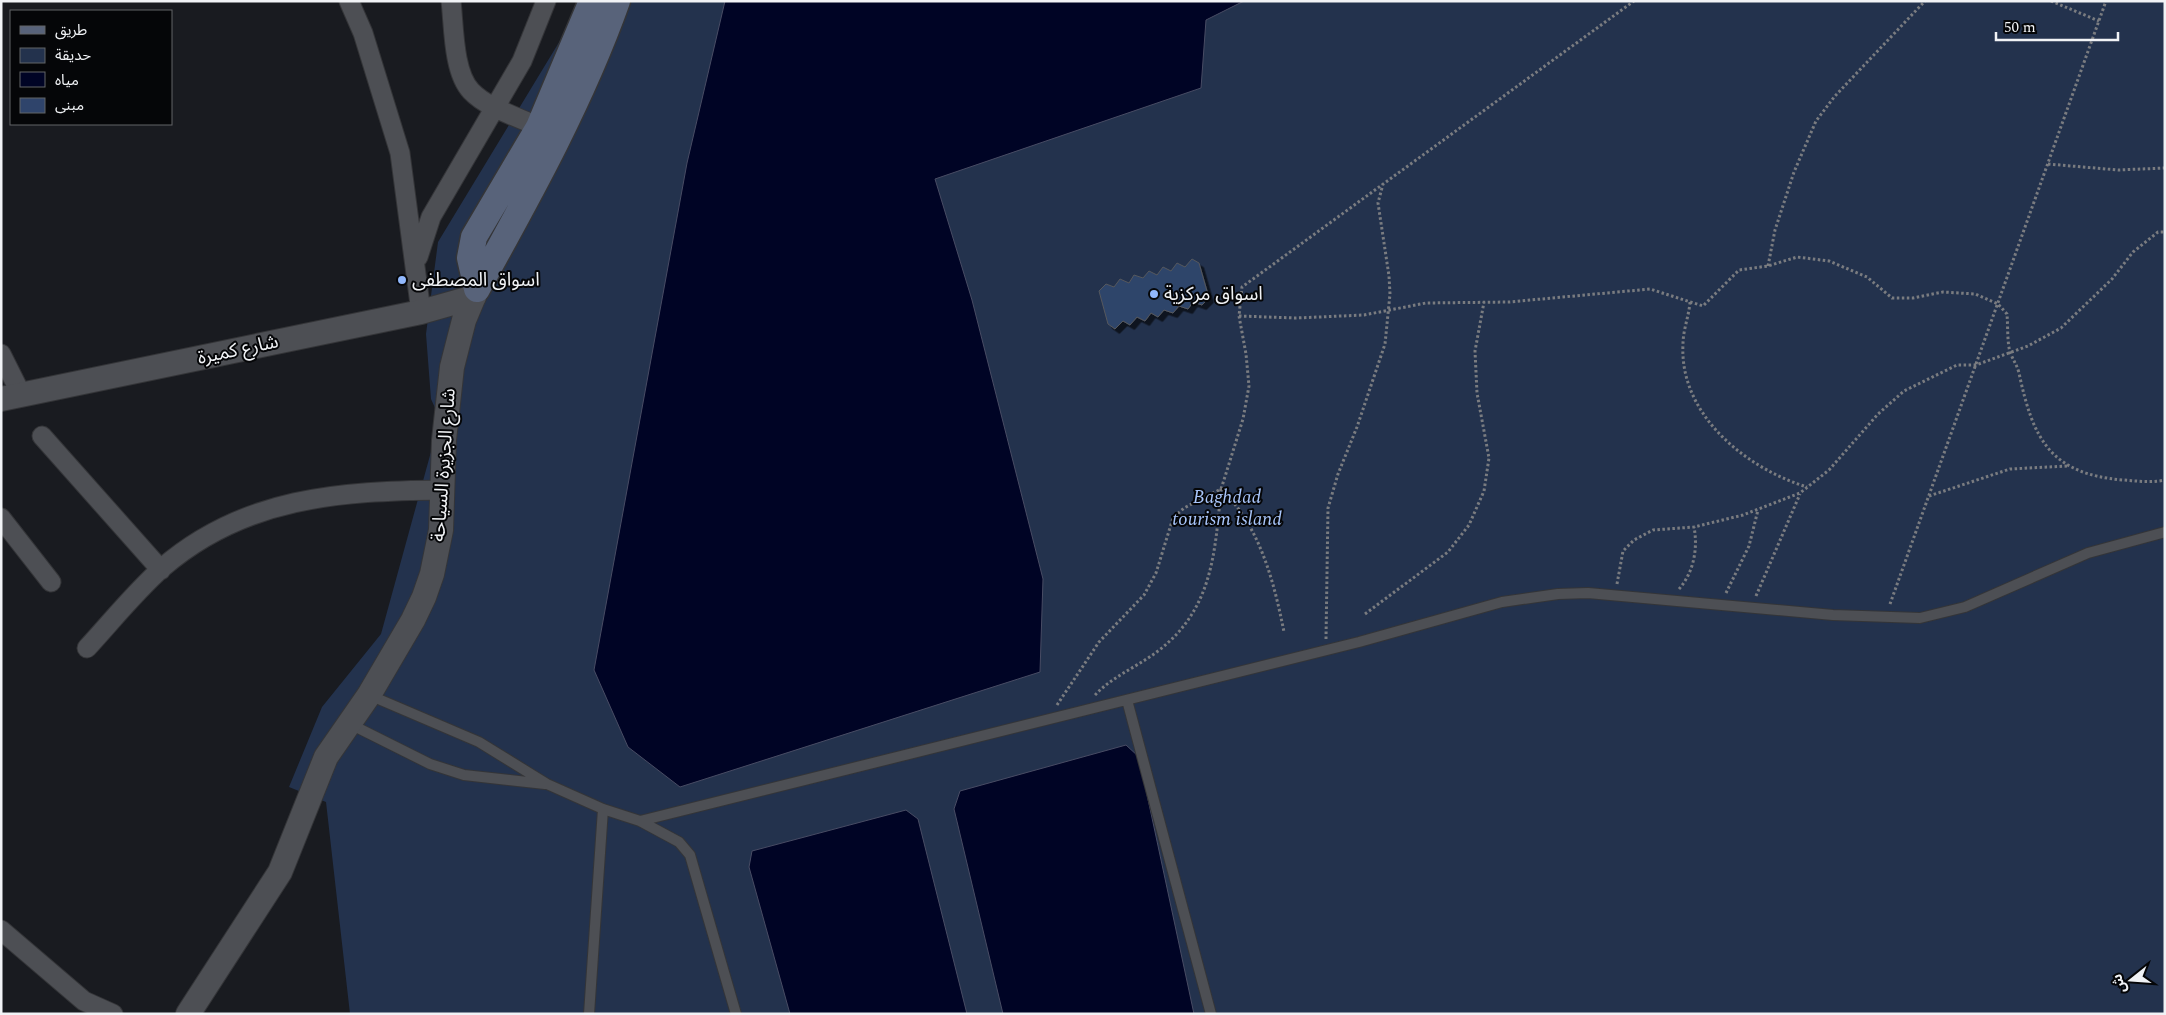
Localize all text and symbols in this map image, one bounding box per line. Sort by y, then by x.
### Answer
legend [10,10,172,125]
scale bar [1996,10,2118,42]
text: 50 m [2004,16,2036,39]
text: طريق [55,19,87,42]
text: حديقة [55,44,91,67]
text: مياه [55,69,79,92]
text: مبنى [55,94,84,117]
place label: اسواق المصطفى [412,266,540,295]
marker: اسواق المصطفى [396,274,408,286]
place label: اسواق مركزية [1164,280,1263,309]
marker: اسواق مركزية [1148,288,1160,300]
street label: شارع كميرة [195,327,281,373]
street label: شارع الجزيرة السياحة [424,387,464,543]
park label: Baghdad tourism island [1172,483,1282,534]
north arrow [2106,955,2156,1005]
text: ش [2106,971,2132,996]

